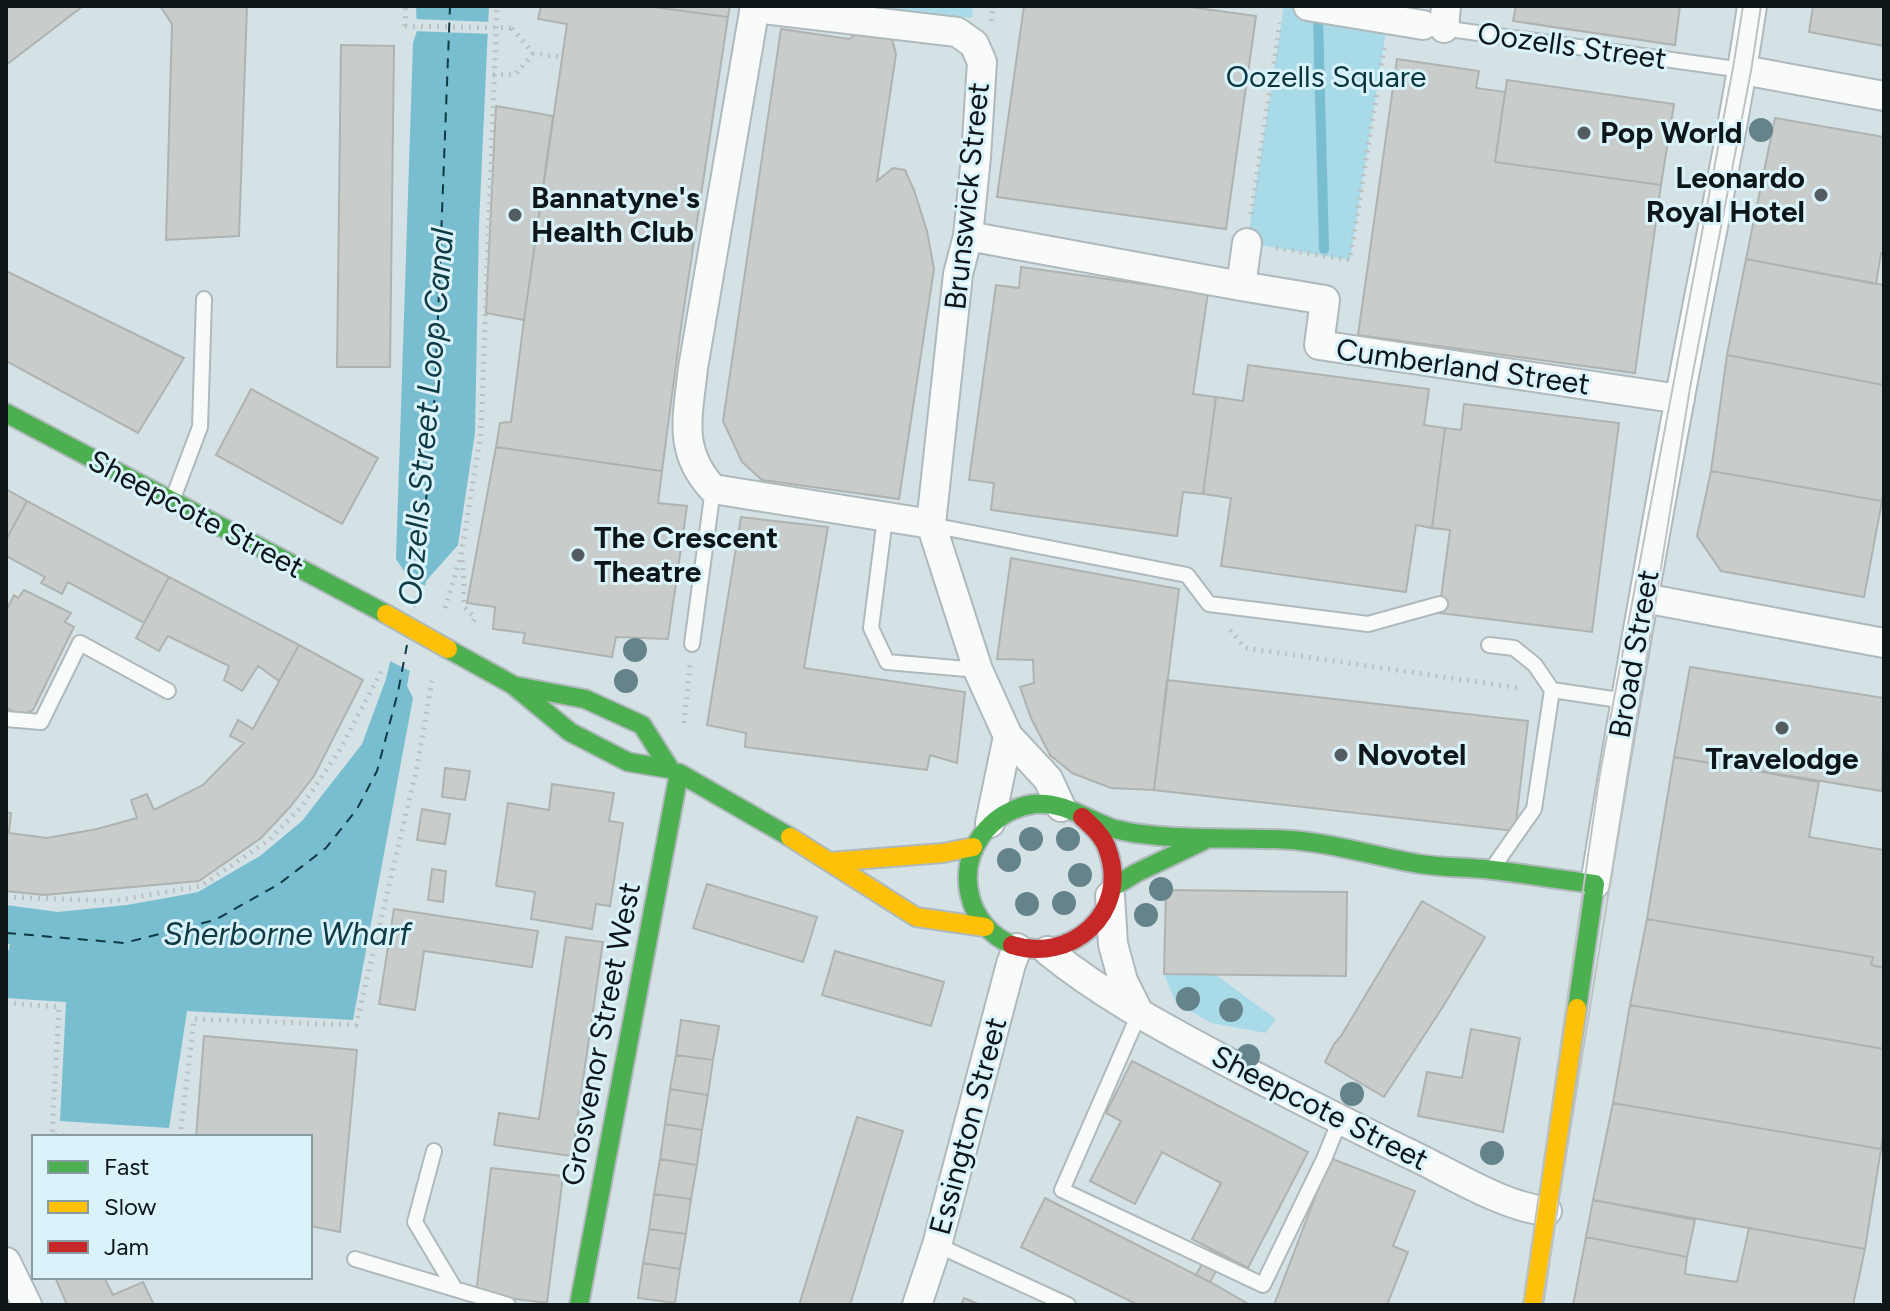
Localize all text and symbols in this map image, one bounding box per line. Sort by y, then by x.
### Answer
street label: Oozells Street [1475,14,1669,77]
park label: Oozells Square [1226,58,1426,95]
street label: Brunswick Street [936,80,997,312]
place label: Pop World [1600,114,1743,151]
marker: Pop World [1575,124,1593,142]
place label: Leonardo Royal Hotel [1646,159,1805,230]
place label: Bannatyne's Health Club [531,179,700,250]
marker: Leonardo Royal Hotel [1812,186,1830,204]
marker: Bannatyne's Health Club [506,206,524,224]
water label: Oozells Street Loop Canal [391,226,461,607]
street label: Cumberland Street [1334,330,1592,403]
street label: Sheepcote Street [82,441,310,586]
place label: The Crescent Theatre [594,519,778,590]
marker: The Crescent Theatre [569,546,587,564]
street label: Broad Street [1601,567,1667,741]
marker: Travelodge [1773,719,1791,737]
place label: Novotel [1357,736,1466,773]
place label: Travelodge [1705,740,1859,777]
marker: Novotel [1332,746,1350,764]
street label: Grosvenor Street West [553,879,648,1189]
water label: Sherborne Wharf [163,915,414,953]
street label: Essington Street [921,1013,1014,1239]
street label: Sheepcote Street [1206,1037,1435,1178]
legend [32,1135,312,1279]
text: Fast [104,1152,149,1181]
text: Slow [104,1192,157,1221]
text: Jam [104,1232,149,1261]

